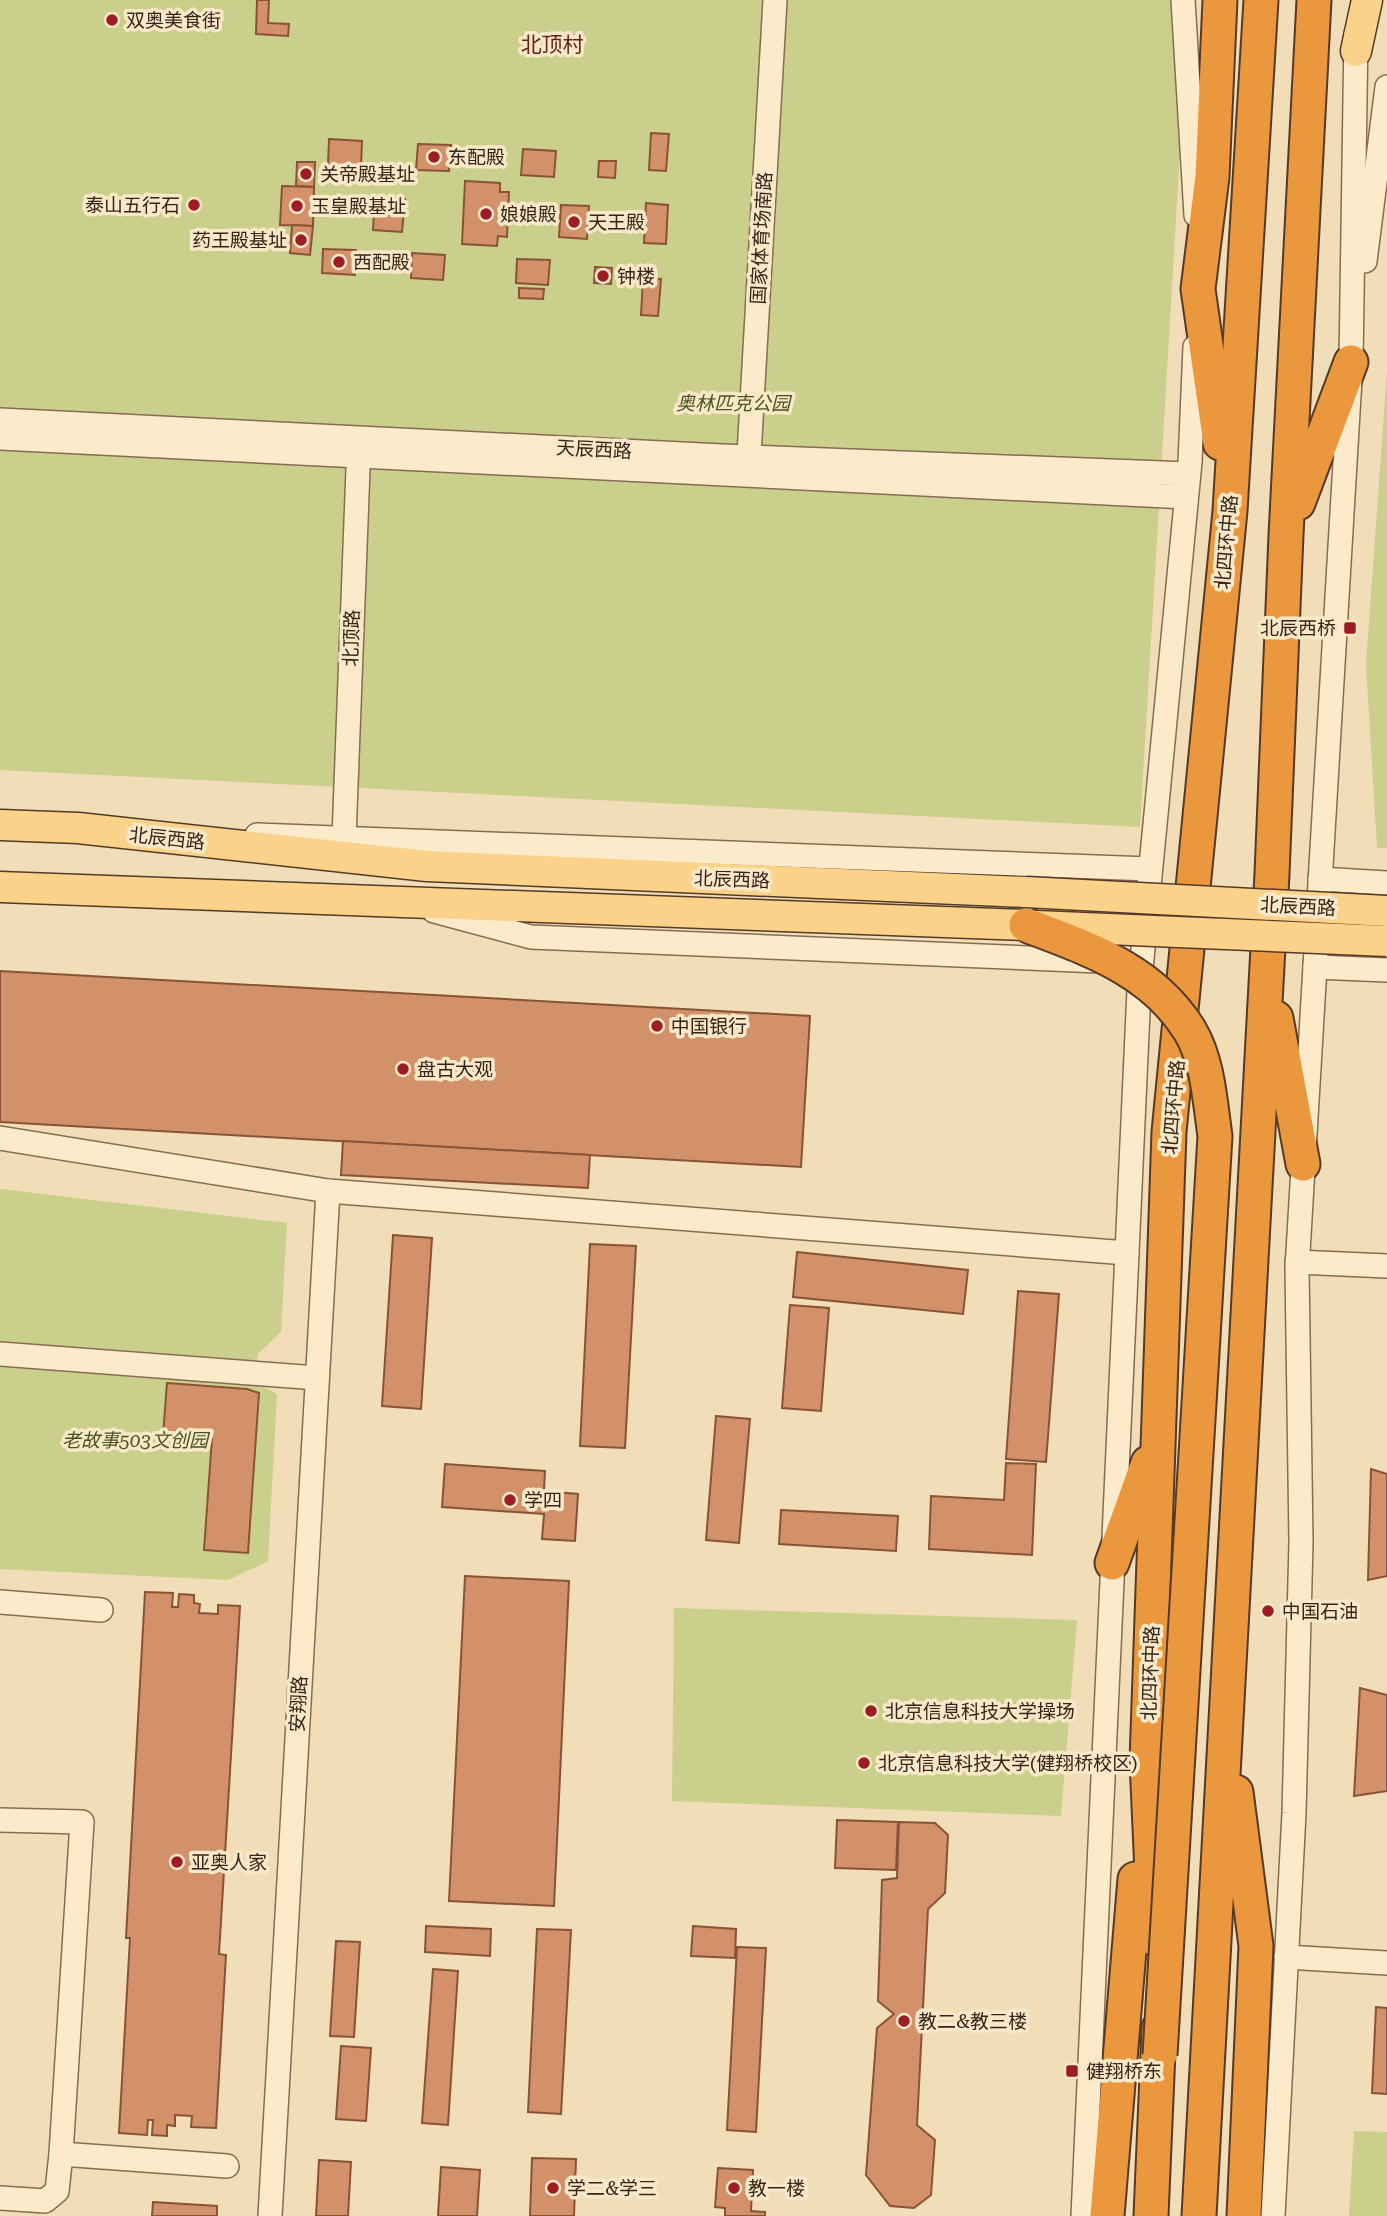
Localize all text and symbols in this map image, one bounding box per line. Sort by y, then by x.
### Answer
place label: 双奥美食街 [126,9,221,32]
marker: 双奥美食街 [104,12,120,28]
district label: 北顶村 [521,33,584,57]
place label: 东配殿 [448,146,505,169]
marker: 东配殿 [426,149,442,165]
place label: 关帝殿基址 [320,163,415,186]
marker: 关帝殿基址 [298,166,314,182]
street label: 国家体育场南路 [747,171,776,305]
place label: 泰山五行石 [85,194,180,217]
place label: 玉皇殿基址 [311,195,406,218]
marker: 泰山五行石 [186,197,202,213]
marker: 玉皇殿基址 [289,198,305,214]
place label: 娘娘殿 [500,203,557,226]
marker: 娘娘殿 [478,206,494,222]
place label: 天王殿 [588,211,645,234]
marker: 天王殿 [566,214,582,230]
place label: 药王殿基址 [192,229,287,252]
marker: 药王殿基址 [293,232,309,248]
place label: 西配殿 [353,251,410,274]
marker: 西配殿 [331,254,347,270]
place label: 钟楼 [617,265,655,288]
marker: 钟楼 [595,268,611,284]
park label: 奥林匹克公园 [676,392,793,415]
street label: 天辰西路 [555,436,633,463]
street label: 北四环中路 [1211,494,1242,590]
street label: 北顶路 [339,609,364,667]
place label: 北辰西桥 [1260,617,1336,640]
marker: 北辰西桥 [1342,620,1358,636]
street label: 北辰西路 [128,823,206,854]
street label: 北辰西路 [694,867,770,892]
street label: 北辰西路 [1259,893,1337,920]
place label: 中国银行 [671,1015,747,1038]
marker: 中国银行 [649,1018,665,1034]
place label: 盘古大观 [417,1058,493,1081]
street label: 北四环中路 [1158,1059,1189,1155]
marker: 盘古大观 [395,1061,411,1077]
park label: 老故事503文创园 [62,1429,211,1452]
place label: 学四 [524,1489,562,1512]
marker: 学四 [502,1492,518,1508]
place label: 中国石油 [1282,1600,1358,1623]
marker: 中国石油 [1260,1603,1276,1619]
street label: 北四环中路 [1137,1625,1164,1721]
street label: 安翔路 [286,1675,311,1733]
place label: 北京信息科技大学操场 [885,1700,1075,1723]
marker: 北京信息科技大学操场 [863,1703,879,1719]
place label: 北京信息科技大学(健翔桥校区) [878,1752,1137,1775]
marker: 北京信息科技大学(健翔桥校区) [856,1755,872,1771]
place label: 亚奥人家 [191,1851,267,1874]
marker: 亚奥人家 [169,1854,185,1870]
place label: 教二&教三楼 [918,2010,1027,2033]
marker: 教二&教三楼 [896,2013,912,2029]
place label: 健翔桥东 [1086,2060,1162,2083]
marker: 健翔桥东 [1064,2063,1080,2079]
place label: 学二&学三 [567,2177,657,2200]
place label: 教一楼 [748,2177,805,2200]
marker: 学二&学三 [545,2180,561,2196]
marker: 教一楼 [726,2180,742,2196]

